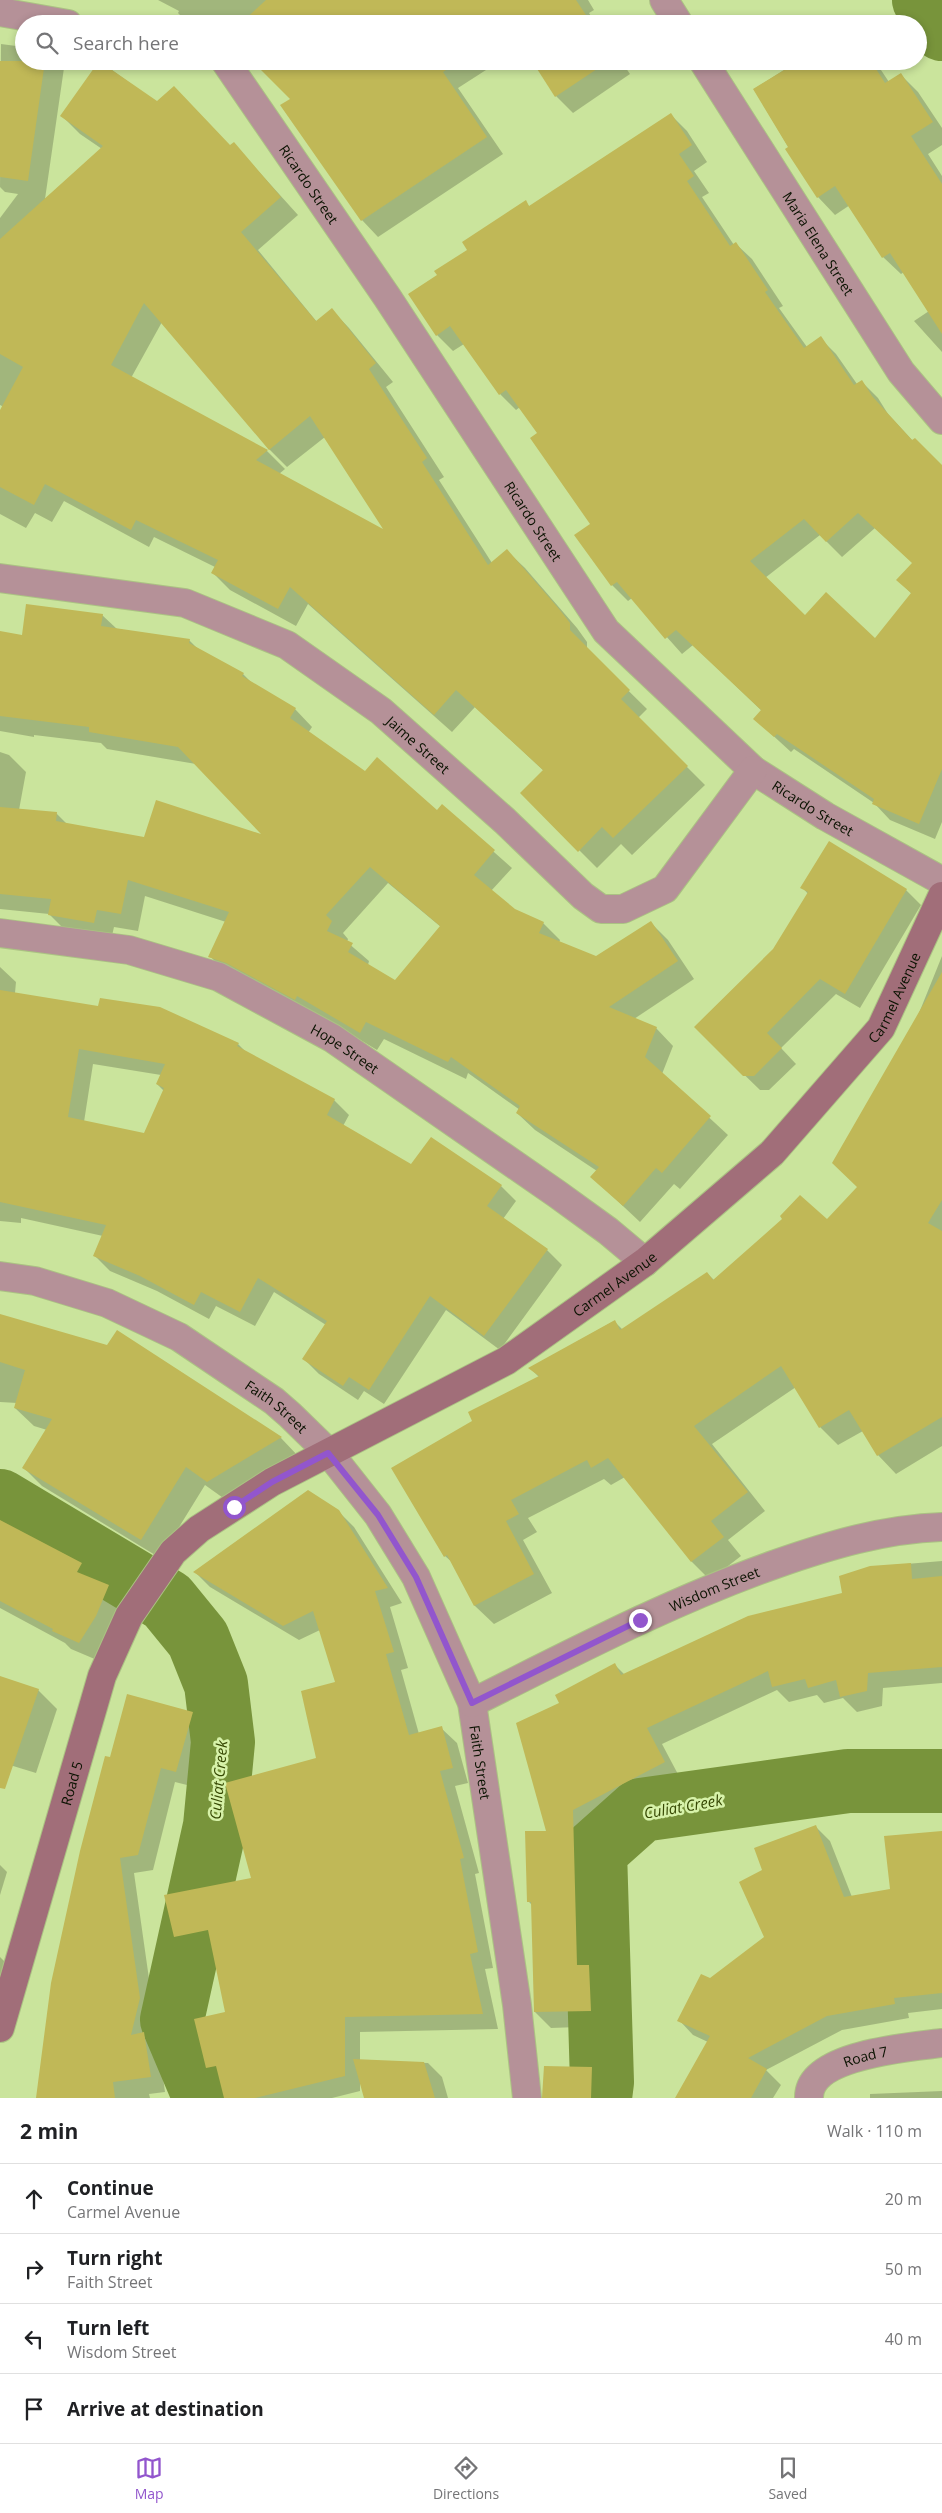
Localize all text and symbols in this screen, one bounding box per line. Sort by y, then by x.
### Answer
search box [15,15,927,70]
icon: search [33,29,61,57]
text: Search here [73,30,179,56]
street label: Ricardo Street [275,140,343,227]
street label: Maria Elena Street [779,188,859,299]
street label: Ricardo Street [501,477,567,565]
street label: Jaime Street [381,710,454,778]
street label: Ricardo Street [769,775,857,840]
street label: Carmel Avenue [863,949,924,1047]
street label: Hope Street [308,1019,383,1077]
street label: Carmel Avenue [569,1247,660,1320]
street label: Faith Street [242,1375,312,1437]
route start [223,1496,246,1519]
street label: Wisdom Street [666,1561,762,1615]
route end [629,1609,652,1632]
street label: Faith Street [466,1724,496,1801]
water label: Culiat Creek [205,1739,231,1820]
street label: Road 5 [56,1759,86,1807]
water label: Culiat Creek [642,1789,724,1823]
street label: Road 7 [840,2041,889,2071]
text: 2 min [20,2117,78,2145]
text: Walk · 110 m [827,2120,922,2142]
text: Continue [67,2175,154,2201]
icon: ahead [20,2185,48,2213]
text: 20 m [885,2188,922,2210]
text: Carmel Avenue [67,2201,180,2223]
text: Turn right [67,2245,162,2271]
icon: right [20,2255,48,2283]
text: 50 m [885,2258,922,2280]
text: Faith Street [67,2271,153,2293]
text: Turn left [67,2315,149,2341]
icon: left [20,2325,48,2353]
text: 40 m [885,2328,922,2350]
text: Wisdom Street [67,2341,177,2363]
icon: arrive [20,2395,48,2423]
text: Arrive at destination [67,2396,264,2422]
tab: Map [135,2454,164,2503]
tab: Directions [433,2454,499,2503]
tab: Saved [768,2454,807,2503]

